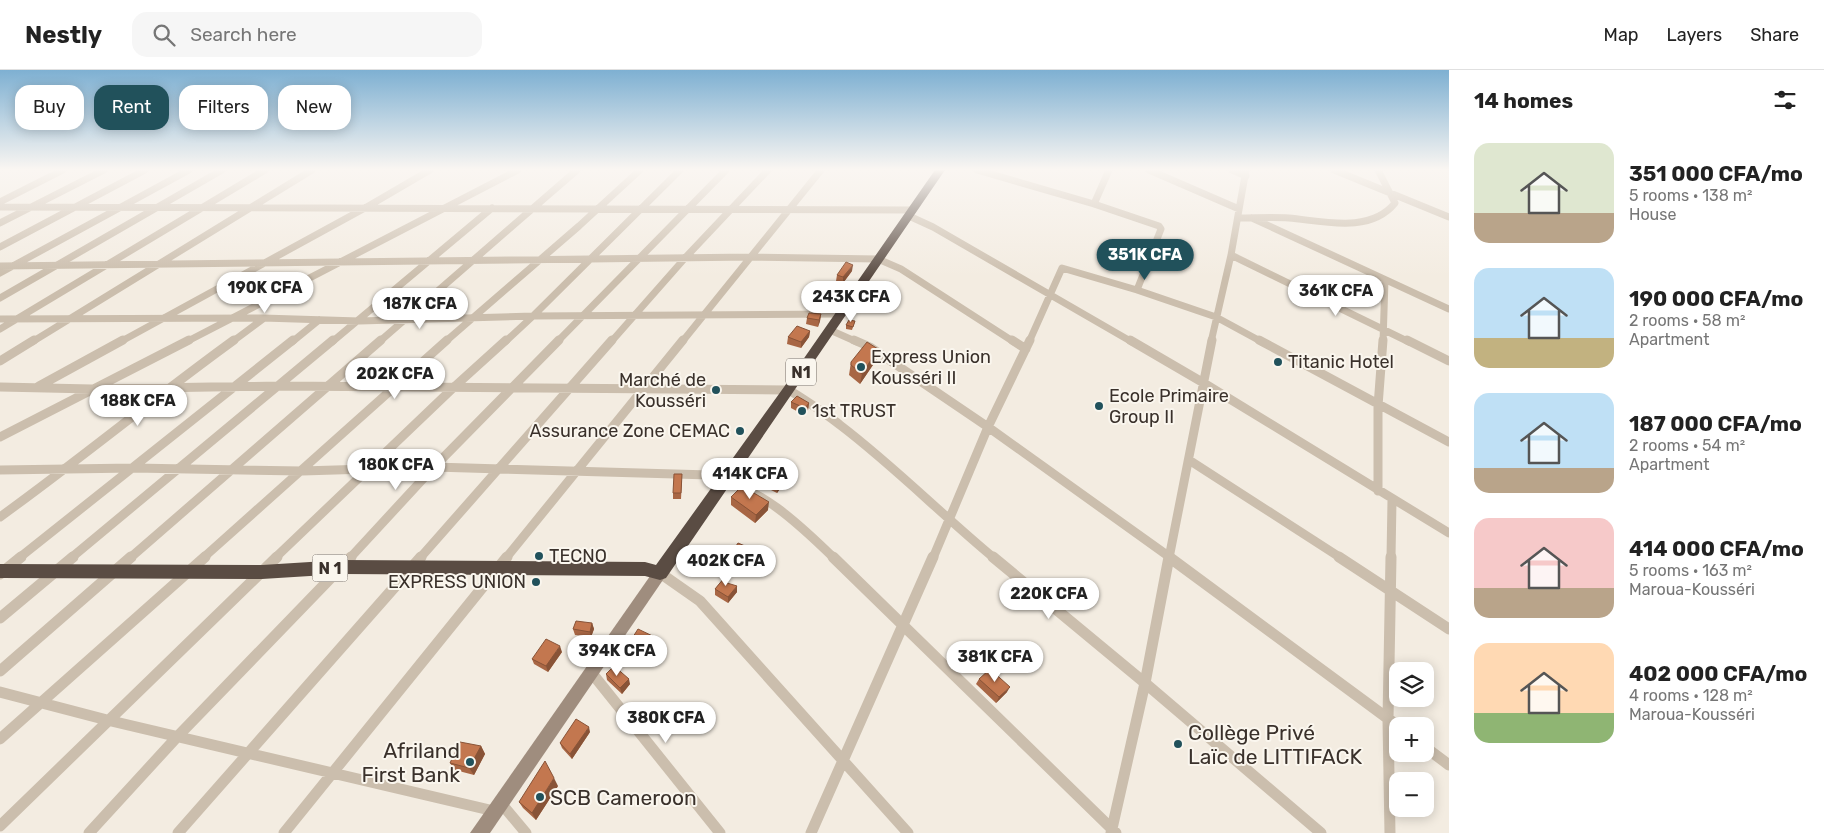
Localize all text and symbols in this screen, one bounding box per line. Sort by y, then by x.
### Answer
search box [132,12,482,57]
text: Nestly [25,21,102,49]
icon: search [150,21,178,49]
text: Search here [190,23,297,46]
text: Map [1604,24,1639,46]
text: Layers [1667,24,1722,46]
text: Share [1750,24,1799,46]
chip: Buy [15,85,84,130]
chip: Rent [94,85,169,130]
chip: Filters [179,85,268,130]
chip: New [278,85,351,130]
icon: filters [1771,86,1799,114]
text: 14 homes [1474,88,1573,113]
text: 351 000 CFA/mo [1629,161,1803,186]
icon: home [1514,163,1574,223]
text: 5 rooms · 138 m² [1629,186,1752,205]
text: House [1629,205,1676,224]
pin: 351K CFA [1093,238,1197,281]
text: 351K CFA [1108,245,1182,264]
pin: 190K CFA [213,272,317,314]
pin: 361K CFA [1284,274,1388,317]
text: 190K CFA [228,278,302,297]
pin: 243K CFA [799,280,903,323]
text: 361K CFA [1299,281,1373,300]
text: 190 000 CFA/mo [1629,286,1803,311]
text: 243K CFA [812,287,890,306]
pin: 187K CFA [368,288,472,330]
icon: home [1514,288,1574,348]
text: 187K CFA [383,294,457,313]
text: 2 rooms · 58 m² [1629,311,1745,330]
text: Apartment [1629,330,1709,349]
place label: Express Union Kousséri II [871,346,991,389]
place label: Titanic Hotel [1288,351,1394,373]
marker: Titanic Hotel [1272,356,1284,368]
pin: 202K CFA [343,358,447,400]
road number: N1 [786,358,816,386]
marker: Express Union Kousséri II [855,361,867,373]
text: 202K CFA [356,364,434,383]
place label: Marché de Kousséri [619,369,706,412]
pin: 188K CFA [86,384,190,427]
marker: Marché de Kousséri [710,384,722,396]
place label: Ecole Primaire Group II [1109,385,1229,428]
text: 188K CFA [100,391,176,410]
place label: 1st TRUST [812,400,896,422]
marker: Ecole Primaire Group II [1093,400,1105,412]
marker: 1st TRUST [796,405,808,417]
text: 187 000 CFA/mo [1629,411,1802,436]
icon: home [1514,413,1574,473]
place label: Assurance Zone CEMAC [530,420,730,442]
marker: Assurance Zone CEMAC [734,425,746,437]
text: 2 rooms · 54 m² [1629,436,1745,455]
pin: 180K CFA [344,448,448,491]
text: 180K CFA [358,455,434,474]
text: Apartment [1629,455,1709,474]
pin: 414K CFA [698,458,802,500]
text: 414K CFA [712,464,788,483]
text: 414 000 CFA/mo [1629,536,1804,561]
icon: home [1514,538,1574,598]
pin: 402K CFA [674,544,778,587]
place label: TECNO [549,545,607,567]
marker: TECNO [533,550,545,562]
text: 402K CFA [687,551,765,570]
road number: N 1 [312,554,348,582]
text: 5 rooms · 163 m² [1629,561,1752,580]
place label: EXPRESS UNION [388,571,526,593]
marker: EXPRESS UNION [530,576,542,588]
pin: 220K CFA [997,578,1101,620]
text: Maroua-Kousséri [1629,580,1755,599]
text: 220K CFA [1010,584,1088,603]
pin: 394K CFA [565,634,669,677]
pin: 381K CFA [943,640,1047,683]
text: 394K CFA [578,641,656,660]
text: 381K CFA [957,647,1033,666]
text: 402 000 CFA/mo [1629,661,1807,686]
map controls [1389,662,1434,817]
button: layers [1389,662,1434,707]
icon: home [1514,663,1574,723]
text: 4 rooms · 128 m² [1629,686,1753,705]
pin: 380K CFA [614,702,718,744]
text: Maroua-Kousséri [1629,705,1755,724]
text: 380K CFA [627,708,705,727]
button: + [1389,717,1434,762]
place label: Collège Privé Laïc de LITTIFACK [1188,720,1362,769]
place label: Afriland First Bank [361,738,460,787]
marker: Collège Privé Laïc de LITTIFACK [1172,738,1184,750]
marker: Afriland First Bank [464,756,476,768]
button: − [1389,772,1434,817]
place label: SCB Cameroon [550,785,697,810]
marker: SCB Cameroon [534,791,546,803]

